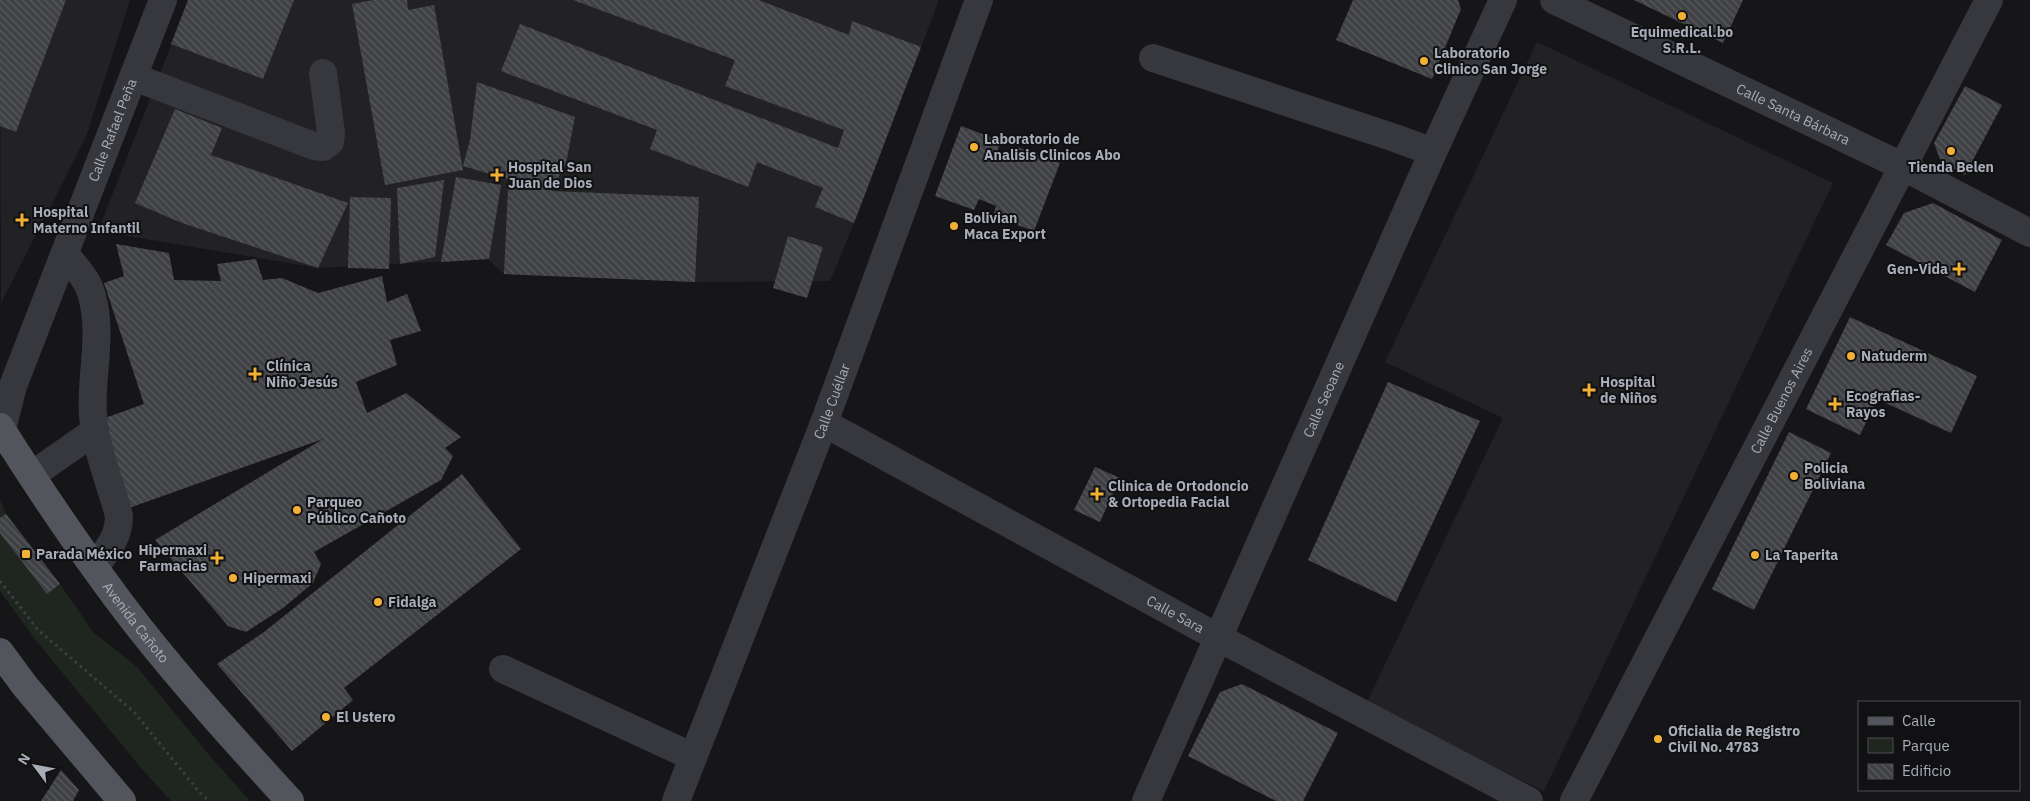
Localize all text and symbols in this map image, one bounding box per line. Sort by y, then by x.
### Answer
marker: Equimedical.bo S.R.L. [1676,10,1688,22]
place label: Equimedical.bo S.R.L. [1631,23,1733,57]
place label: Laboratorio Clinico San Jorge [1434,44,1547,78]
marker: Laboratorio Clinico San Jorge [1418,55,1430,67]
street label: Calle Rafael Peña [84,75,141,184]
street label: Calle Santa Bárbara [1733,79,1853,149]
place label: Laboratorio de Analisis Clinicos Abo [984,130,1121,164]
marker: Laboratorio de Analisis Clinicos Abo [968,141,980,153]
marker: Tienda Belen [1945,145,1957,157]
place label: Hospital San Juan de Dios [508,158,592,192]
place label: Tienda Belen [1908,158,1994,176]
marker: Hospital San Juan de Dios [490,168,504,182]
place label: Hospital Materno Infantil [33,203,140,237]
place label: Bolivian Maca Export [964,209,1046,243]
marker: Hospital Materno Infantil [15,213,29,227]
marker: Bolivian Maca Export [948,220,960,232]
place label: Gen-Vida [1887,260,1948,278]
marker: Gen-Vida [1952,262,1966,276]
street label: Calle Buenos Aires [1746,344,1817,457]
place label: Natuderm [1861,347,1927,365]
marker: Natuderm [1845,350,1857,362]
place label: Clínica Niño Jesús [266,357,338,391]
street label: Calle Seoane [1299,358,1348,440]
street label: Calle Cuéllar [810,361,854,442]
marker: Clínica Niño Jesús [248,367,262,381]
place label: Hospital de Niños [1600,373,1657,407]
marker: Hospital de Niños [1582,383,1596,397]
place label: Ecografias- Rayos [1846,387,1920,421]
marker: Ecografias- Rayos [1828,397,1842,411]
place label: Policia Boliviana [1804,459,1865,493]
marker: Policia Boliviana [1788,470,1800,482]
place label: Clinica de Ortodoncio & Ortopedia Facial [1108,477,1249,511]
marker: Clinica de Ortodoncio & Ortopedia Facial [1090,487,1104,501]
place label: Parqueo Público Cañoto [307,493,406,527]
marker: Parqueo Público Cañoto [291,504,303,516]
place label: Hipermaxi Farmacias [138,541,207,575]
place label: Parada México [36,545,132,563]
place label: La Taperita [1765,546,1838,564]
marker: Parada México [20,548,32,560]
marker: La Taperita [1749,549,1761,561]
marker: Hipermaxi Farmacias [211,552,223,564]
place label: Hipermaxi [243,569,312,587]
marker: Hipermaxi [227,572,239,584]
street label: Avenida Cañoto [99,578,173,667]
street label: Calle Sara [1143,591,1208,637]
place label: Fidalga [388,593,437,611]
marker: Fidalga [372,596,384,608]
legend [1858,701,2020,791]
place label: El Ustero [336,708,395,726]
marker: El Ustero [320,711,332,723]
text: Calle [1902,711,1936,730]
place label: Oficialia de Registro Civil No. 4783 [1668,722,1800,756]
marker: Oficialia de Registro Civil No. 4783 [1652,733,1664,745]
text: Parque [1902,736,1950,755]
north arrow [10,741,60,791]
text: N [14,750,34,768]
text: Edificio [1902,761,1951,780]

